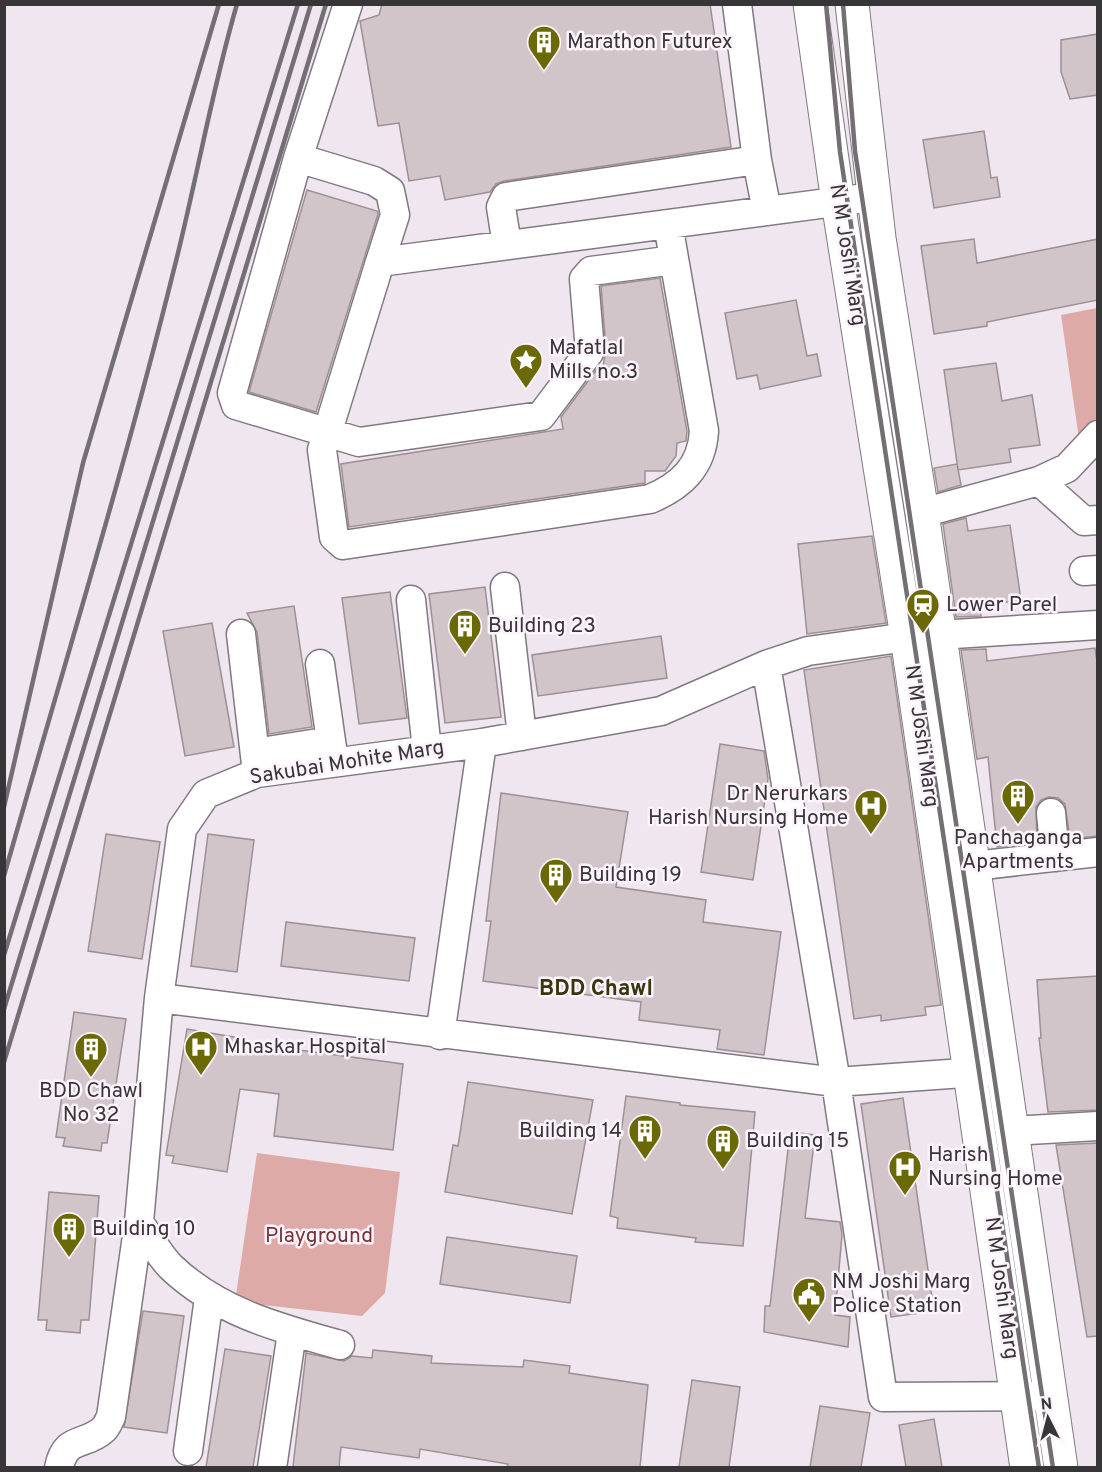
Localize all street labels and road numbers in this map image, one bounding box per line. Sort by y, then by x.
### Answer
street label: N M Joshi Marg [822,182,872,328]
street label: N M Joshi Marg [898,663,944,809]
street label: Sakubai Mohite Marg [248,734,446,792]
street label: N M Joshi Marg [978,1215,1024,1361]

